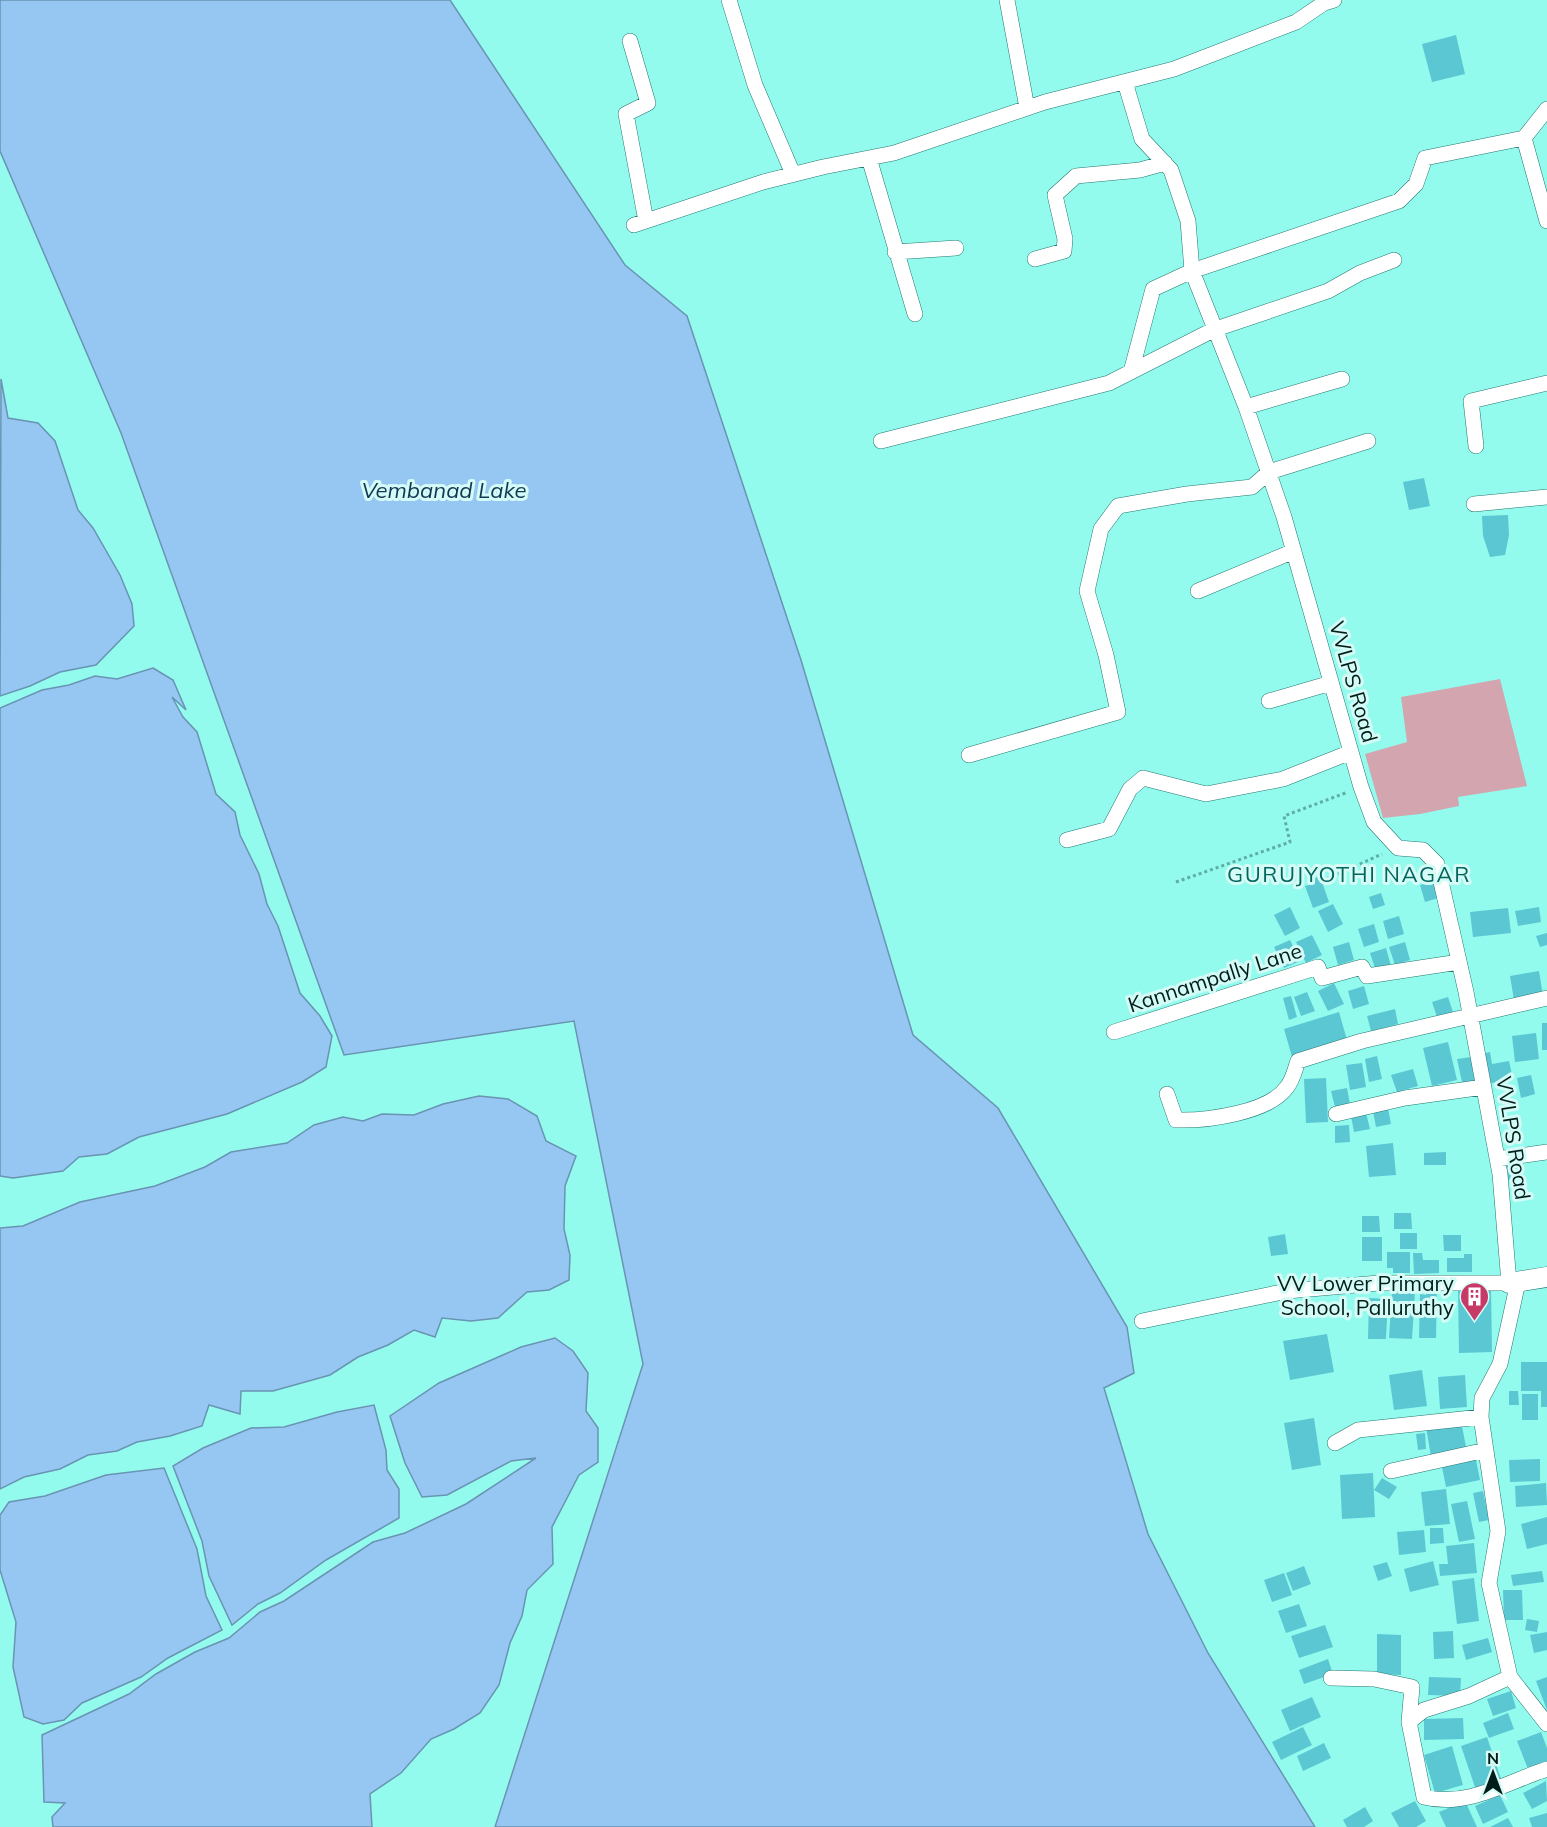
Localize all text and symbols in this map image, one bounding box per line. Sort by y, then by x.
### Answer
water label: Vembanad Lake [362,476,527,504]
street label: VVLPS Road [1324,618,1384,745]
district label: GURUJYOTHI NAGAR [1227,860,1471,888]
street label: Kannampally Lane [1125,937,1305,1017]
street label: VVLPS Road [1491,1074,1537,1201]
place label: VV Lower Primary School, Palluruthy [1277,1270,1454,1320]
building icon: VV Lower Primary School, Palluruthy [1459,1280,1491,1322]
north arrow [1463,1743,1523,1803]
text: N [1487,1748,1499,1768]

